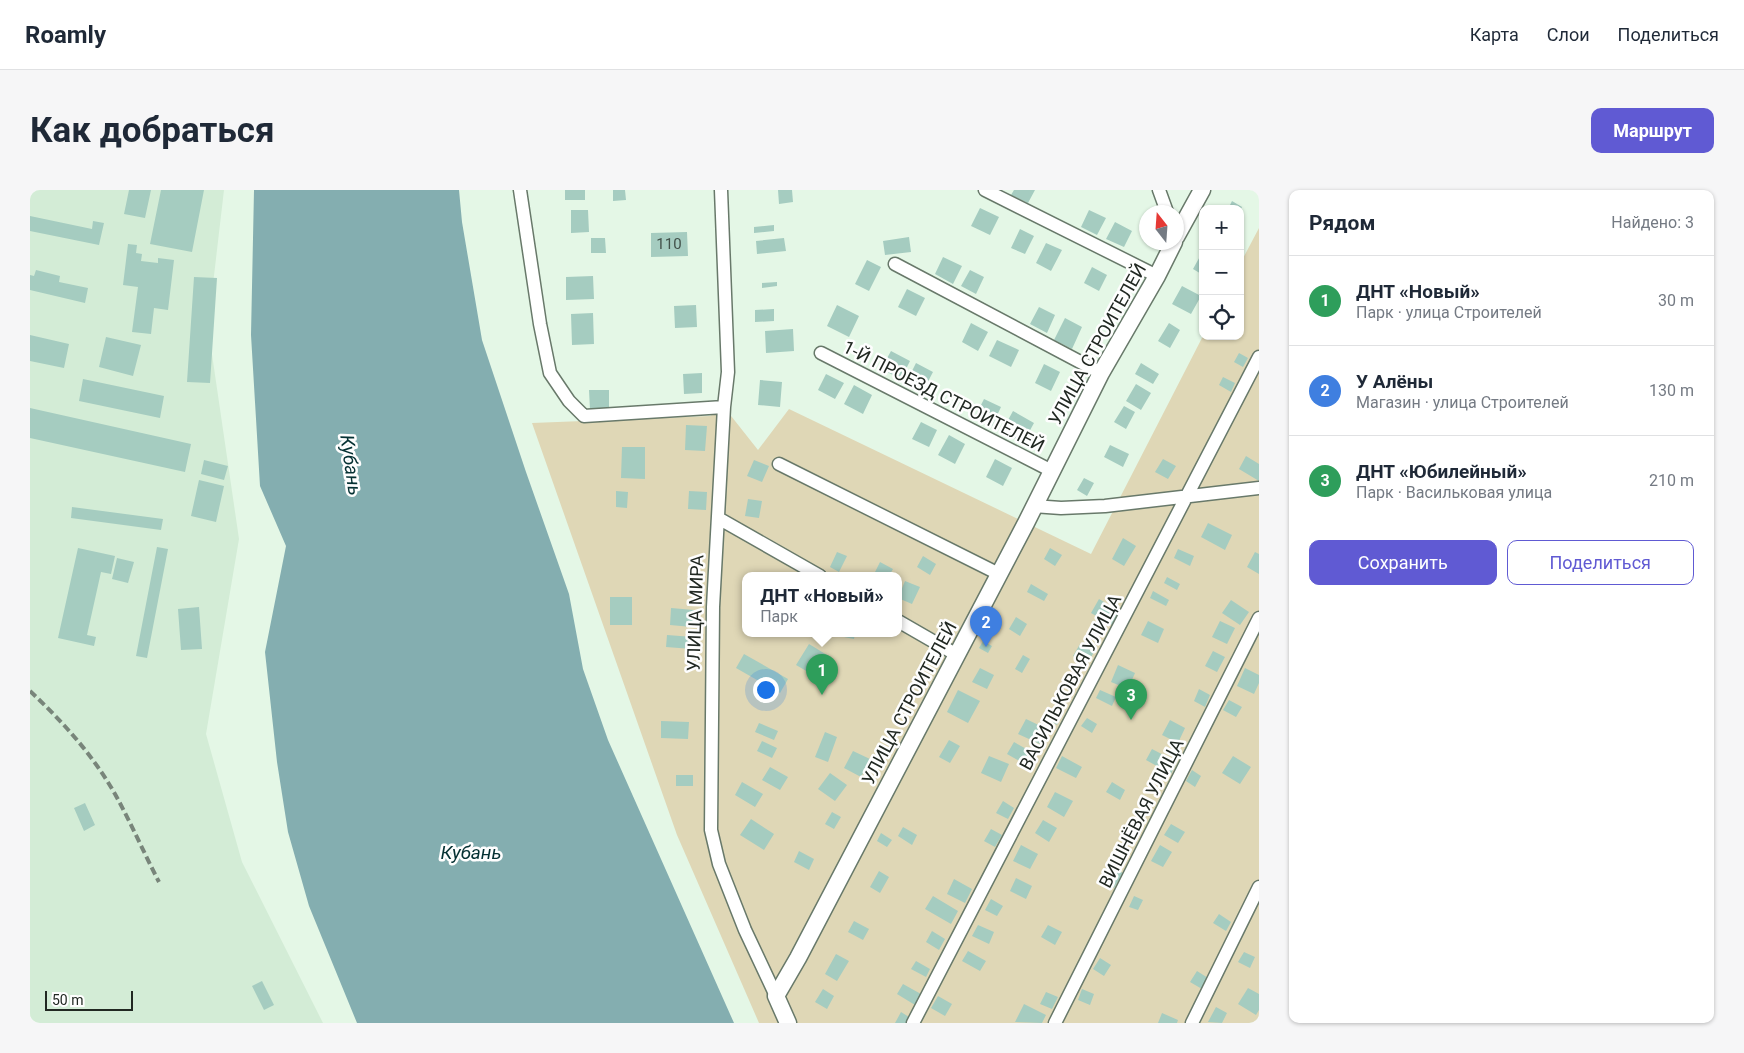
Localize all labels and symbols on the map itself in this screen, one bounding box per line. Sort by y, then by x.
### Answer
north arrow [1139,205,1184,250]
house number: 110 [656,235,682,253]
street label: УЛИЦА СТРОИТЕЛЕЙ [1044,260,1150,428]
street label: 1-Й ПРОЕЗД СТРОИТЕЛЕЙ [840,336,1048,456]
water label: Кубань [335,433,367,497]
street label: УЛИЦА МИРА [682,554,708,672]
street label: ВАСИЛЬКОВАЯ УЛИЦА [1015,590,1125,773]
pin: 2 [970,606,1002,647]
street label: УЛИЦА СТРОИТЕЛЕЙ [857,618,961,788]
pin: 1 [806,654,838,695]
your location [753,677,779,703]
pin: 3 [1115,679,1147,720]
street label: ВИШНЁВАЯ УЛИЦА [1094,735,1188,891]
water label: Кубань [440,841,502,864]
scale bar [45,988,132,1011]

